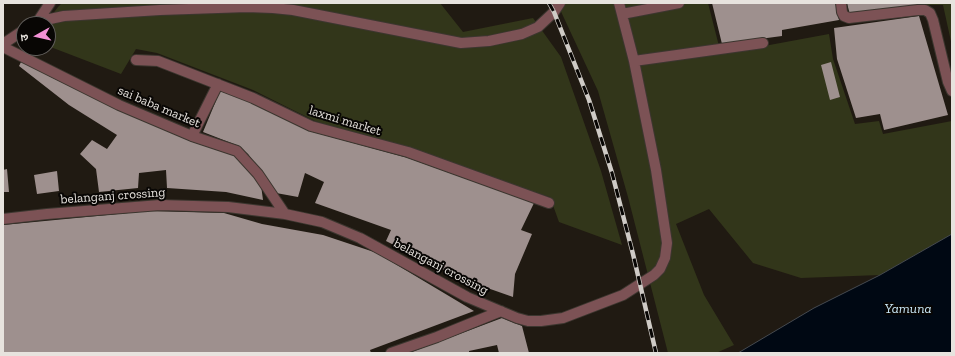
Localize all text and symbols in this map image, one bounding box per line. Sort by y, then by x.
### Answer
north arrow [16,16,56,56]
text: उ [18,34,31,42]
street label: sai baba market [115,83,203,131]
street label: laxmi market [307,103,383,139]
street label: belanganj crossing [60,185,166,207]
street label: belanganj crossing [391,235,491,299]
water label: Yamuna [884,301,932,317]

